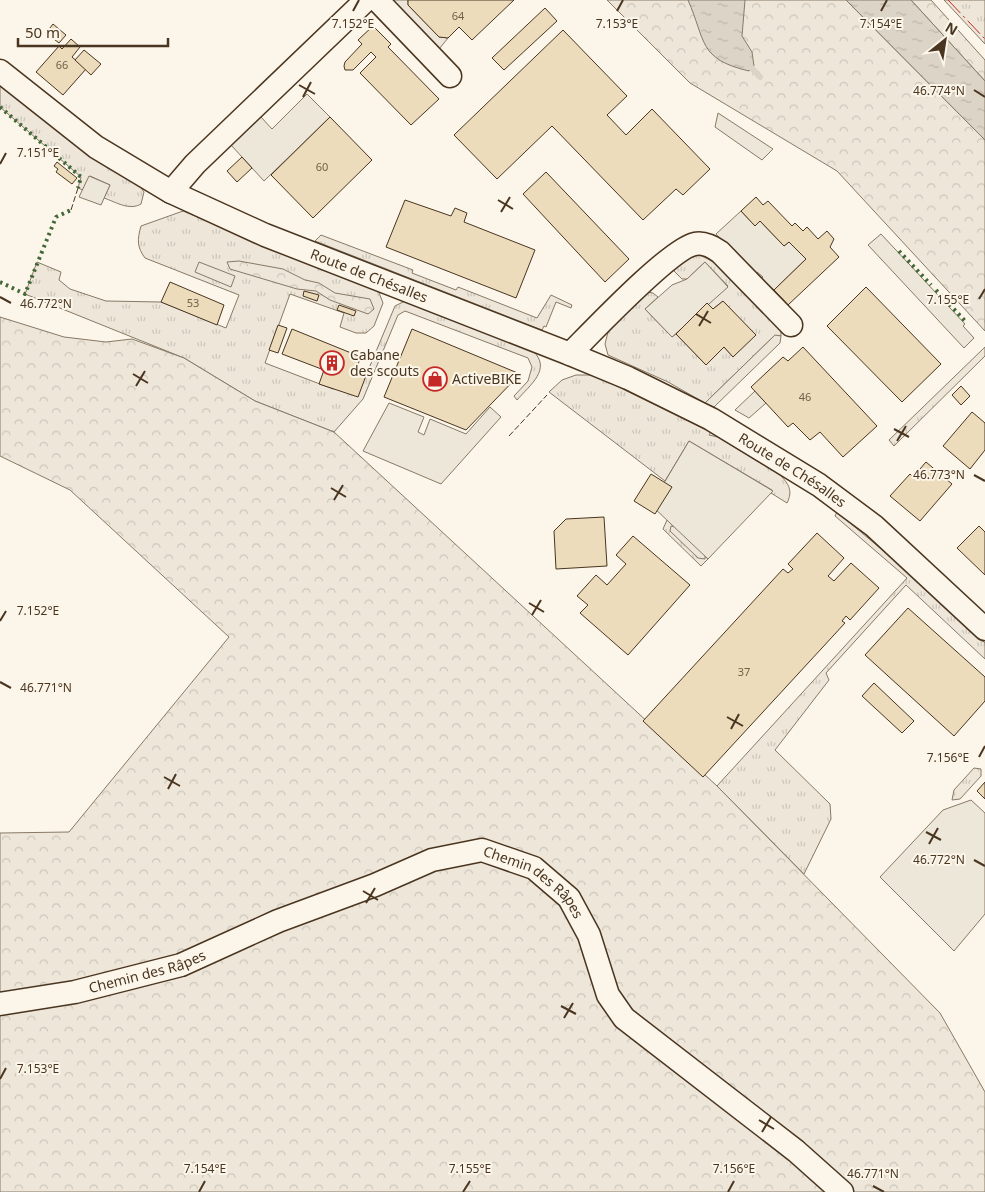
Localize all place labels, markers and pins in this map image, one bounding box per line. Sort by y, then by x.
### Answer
place label: Cabane des scouts [350,345,419,380]
building icon: Cabane des scouts [319,350,345,376]
shop icon: ActiveBIKE [422,366,448,392]
place label: ActiveBIKE [452,369,522,388]

